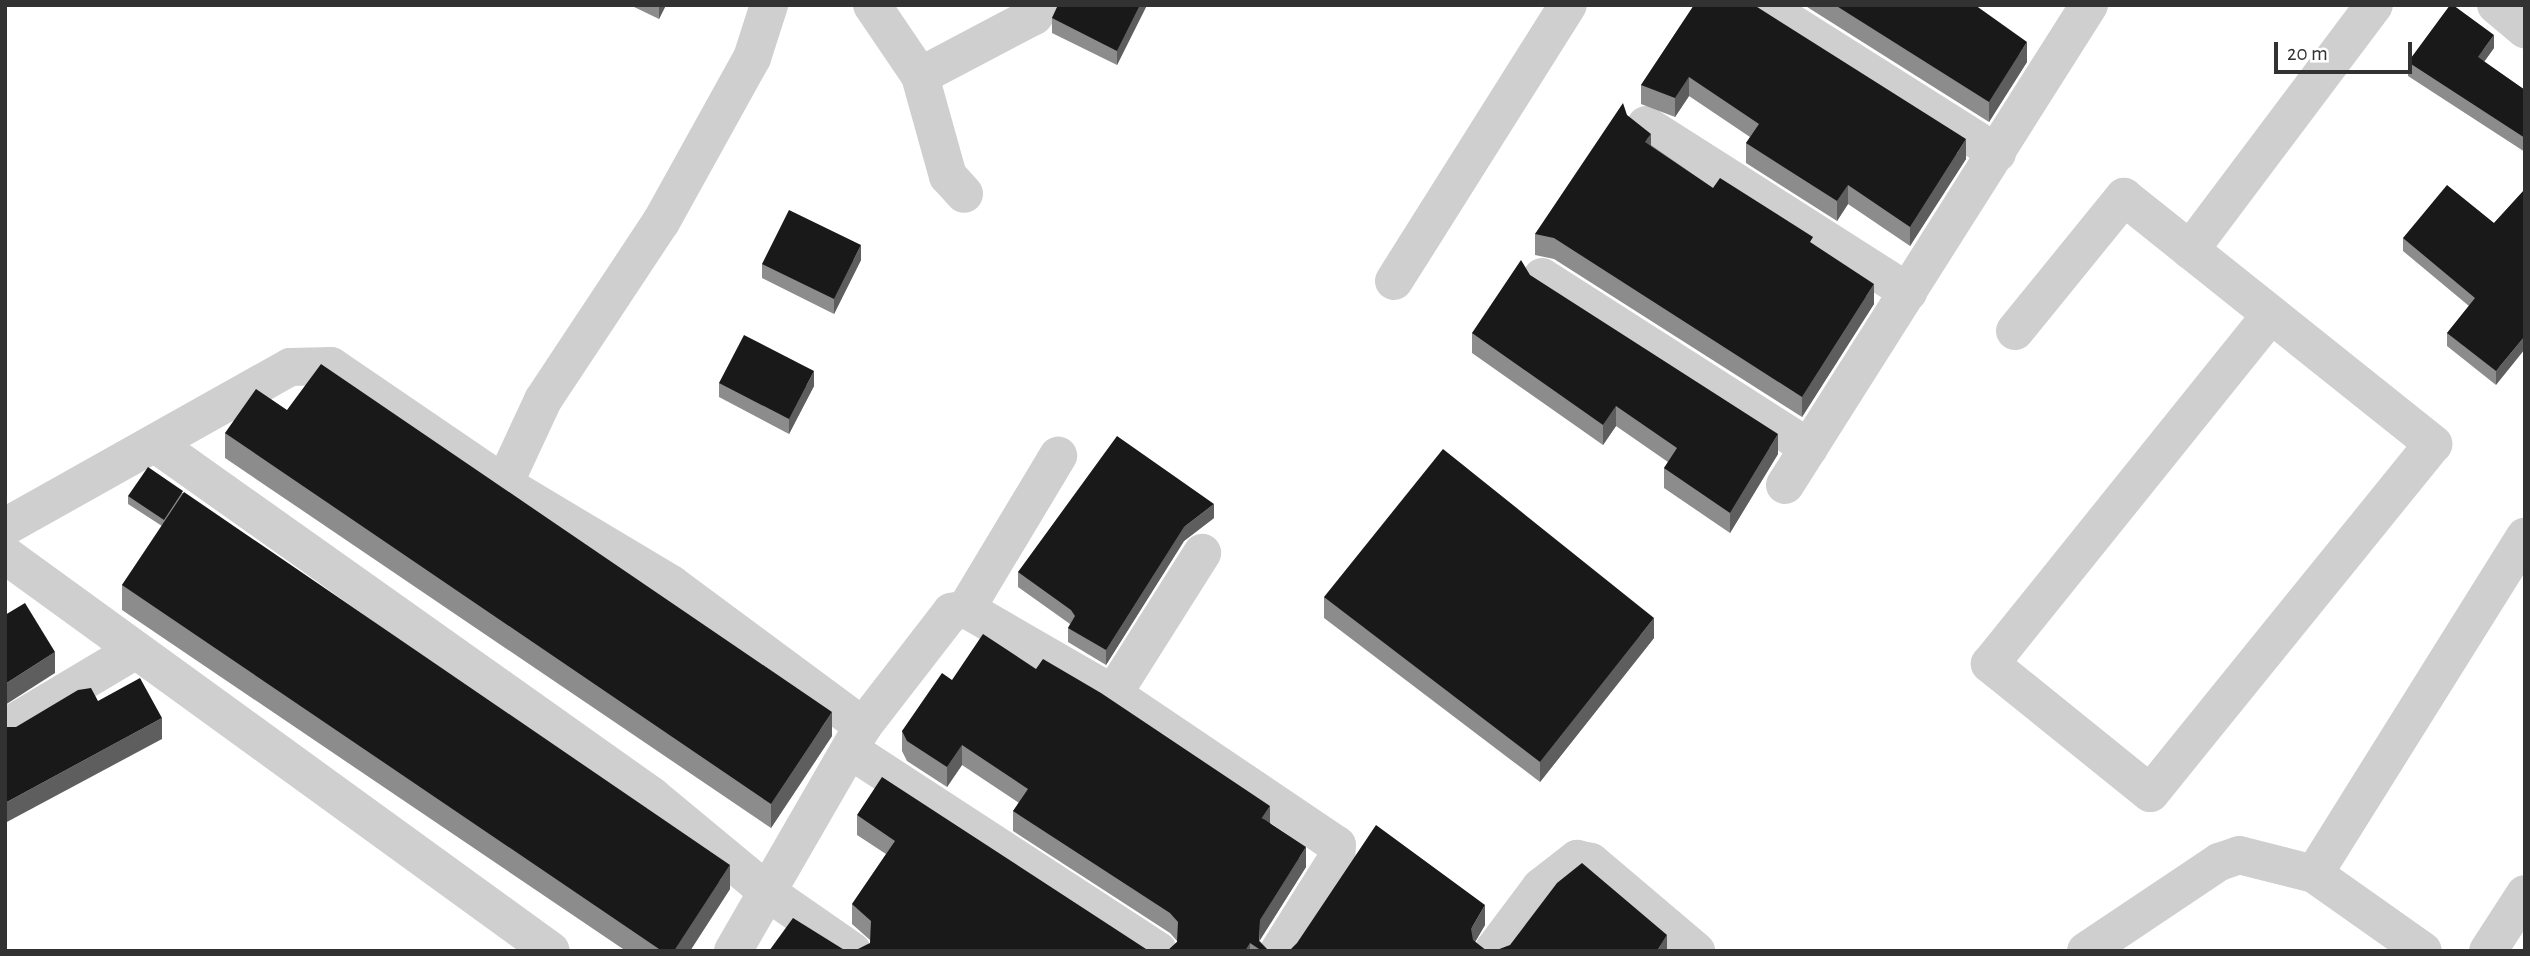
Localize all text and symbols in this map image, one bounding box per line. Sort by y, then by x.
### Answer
scale bar [2278,28,2416,72]
text: 20 m [2287,43,2328,64]

